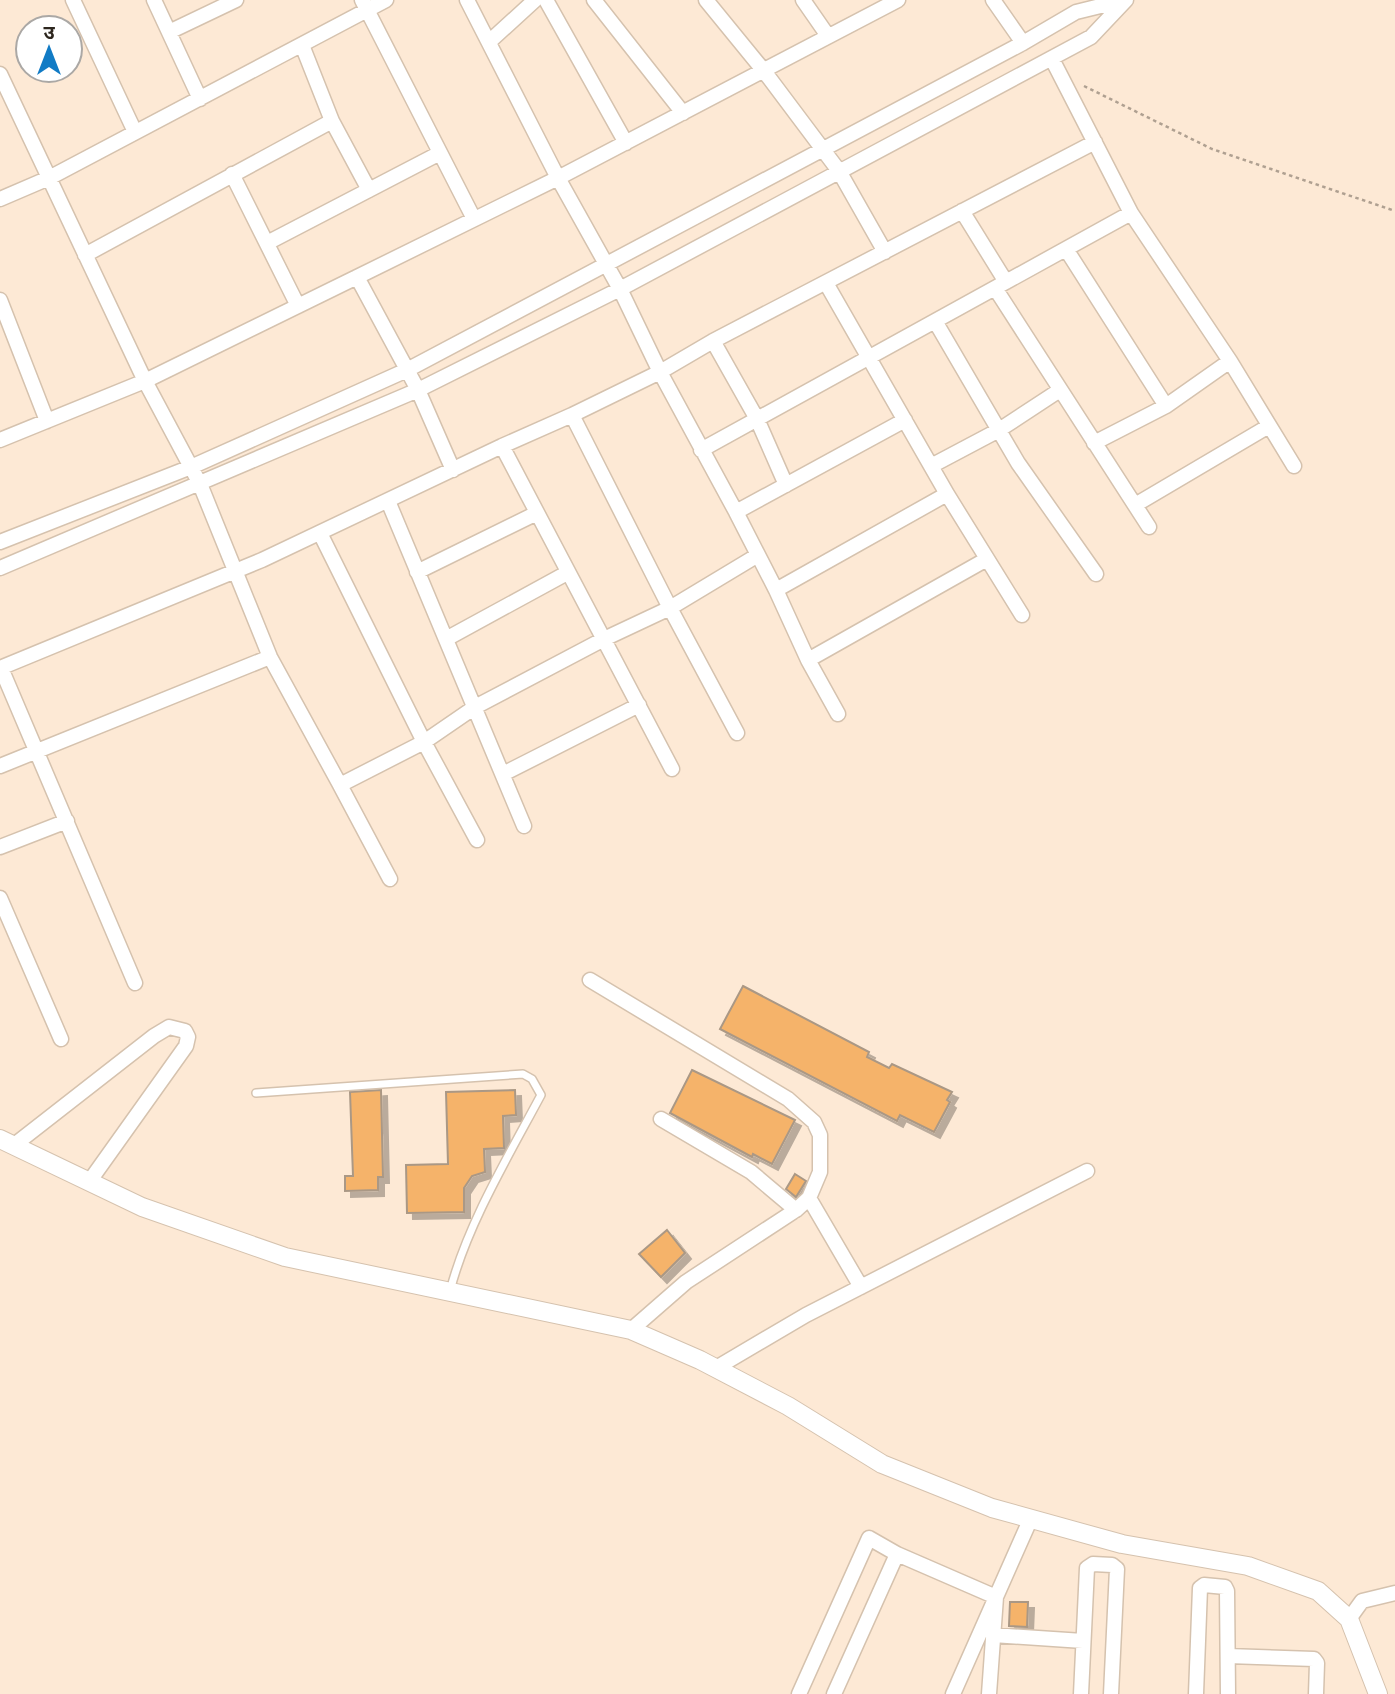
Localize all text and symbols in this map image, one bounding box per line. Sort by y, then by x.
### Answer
north arrow [14,14,84,84]
text: उ [43,20,55,43]

